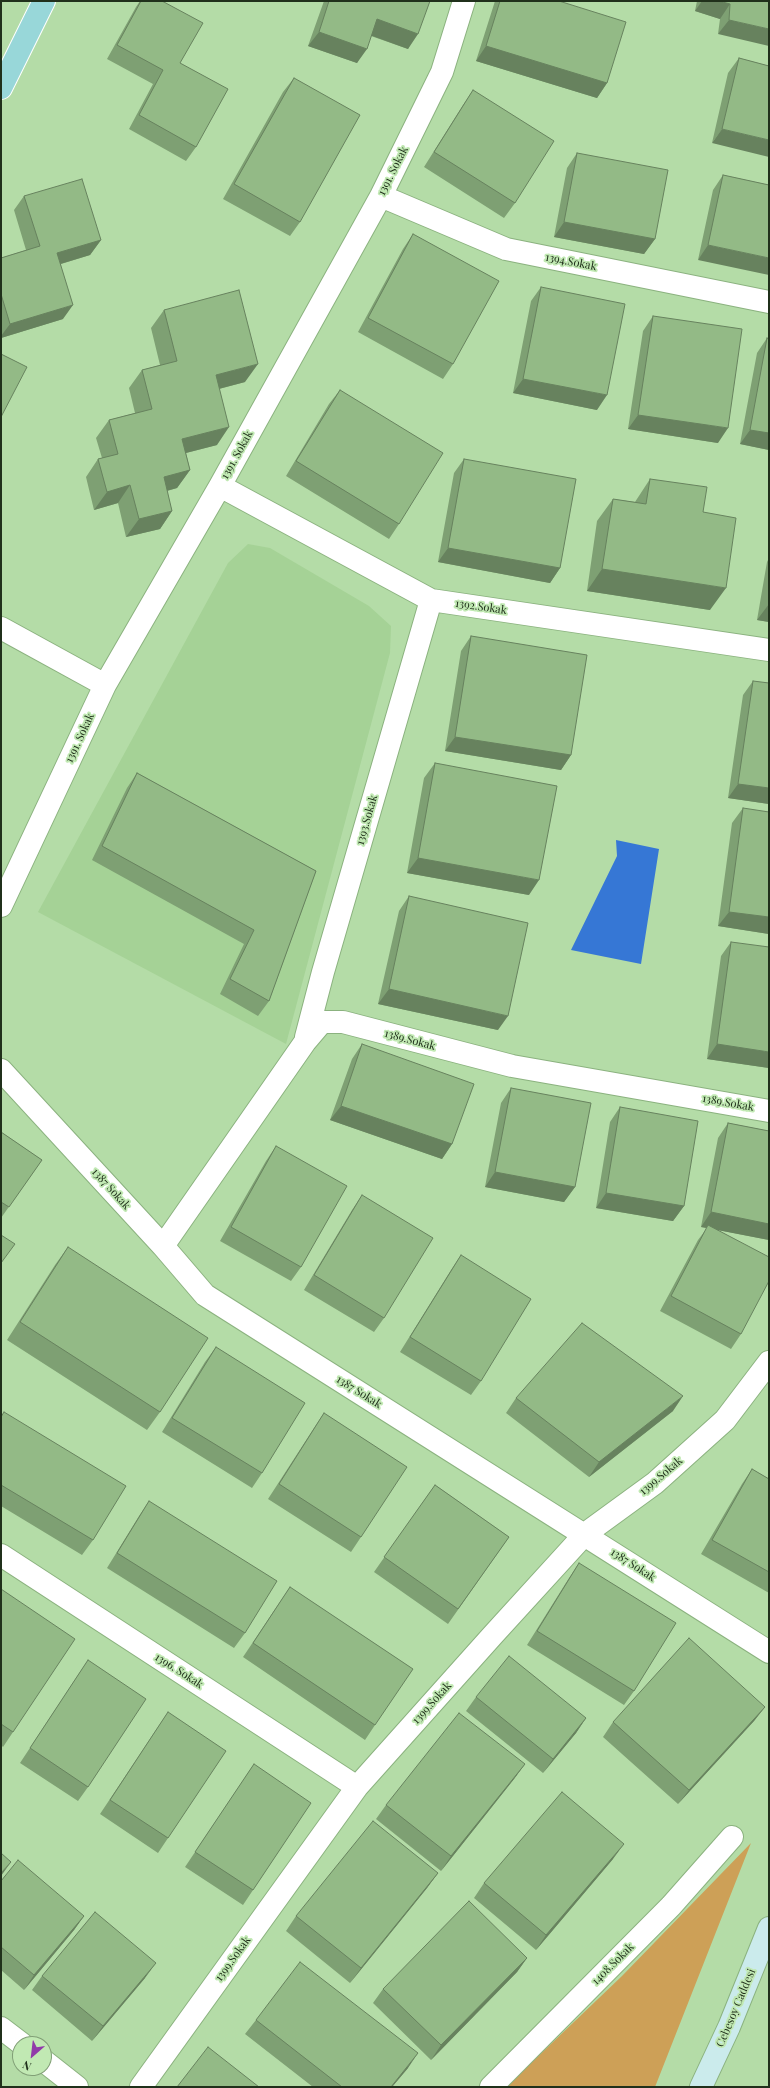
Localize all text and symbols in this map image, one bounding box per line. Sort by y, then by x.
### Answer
street label: 1391. Sokak [375,144,411,198]
street label: 1394.Sokak [544,251,598,273]
street label: 1391. Sokak [218,428,256,482]
street label: 1392.Sokak [454,597,508,617]
street label: 1391. Sokak [63,711,97,765]
street label: 1393.Sokak [354,793,380,847]
street label: 1389.Sokak [383,1027,437,1053]
street label: 1389.Sokak [701,1092,755,1114]
street label: 1387 Sokak [89,1166,133,1212]
street label: 1387 Sokak [334,1373,384,1411]
street label: 1399.Sokak [637,1454,685,1498]
street label: 1387 Sokak [608,1546,658,1584]
street label: 1396. Sokak [152,1650,206,1692]
street label: 1399.Sokak [410,1679,454,1727]
street label: 1399.Sokak [212,1934,254,1984]
street label: 1408.Sokak [589,1940,637,1988]
street label: Cebesoy Caddesi [714,1967,758,2049]
north arrow [12,2036,52,2076]
text: N [20,2058,34,2075]

